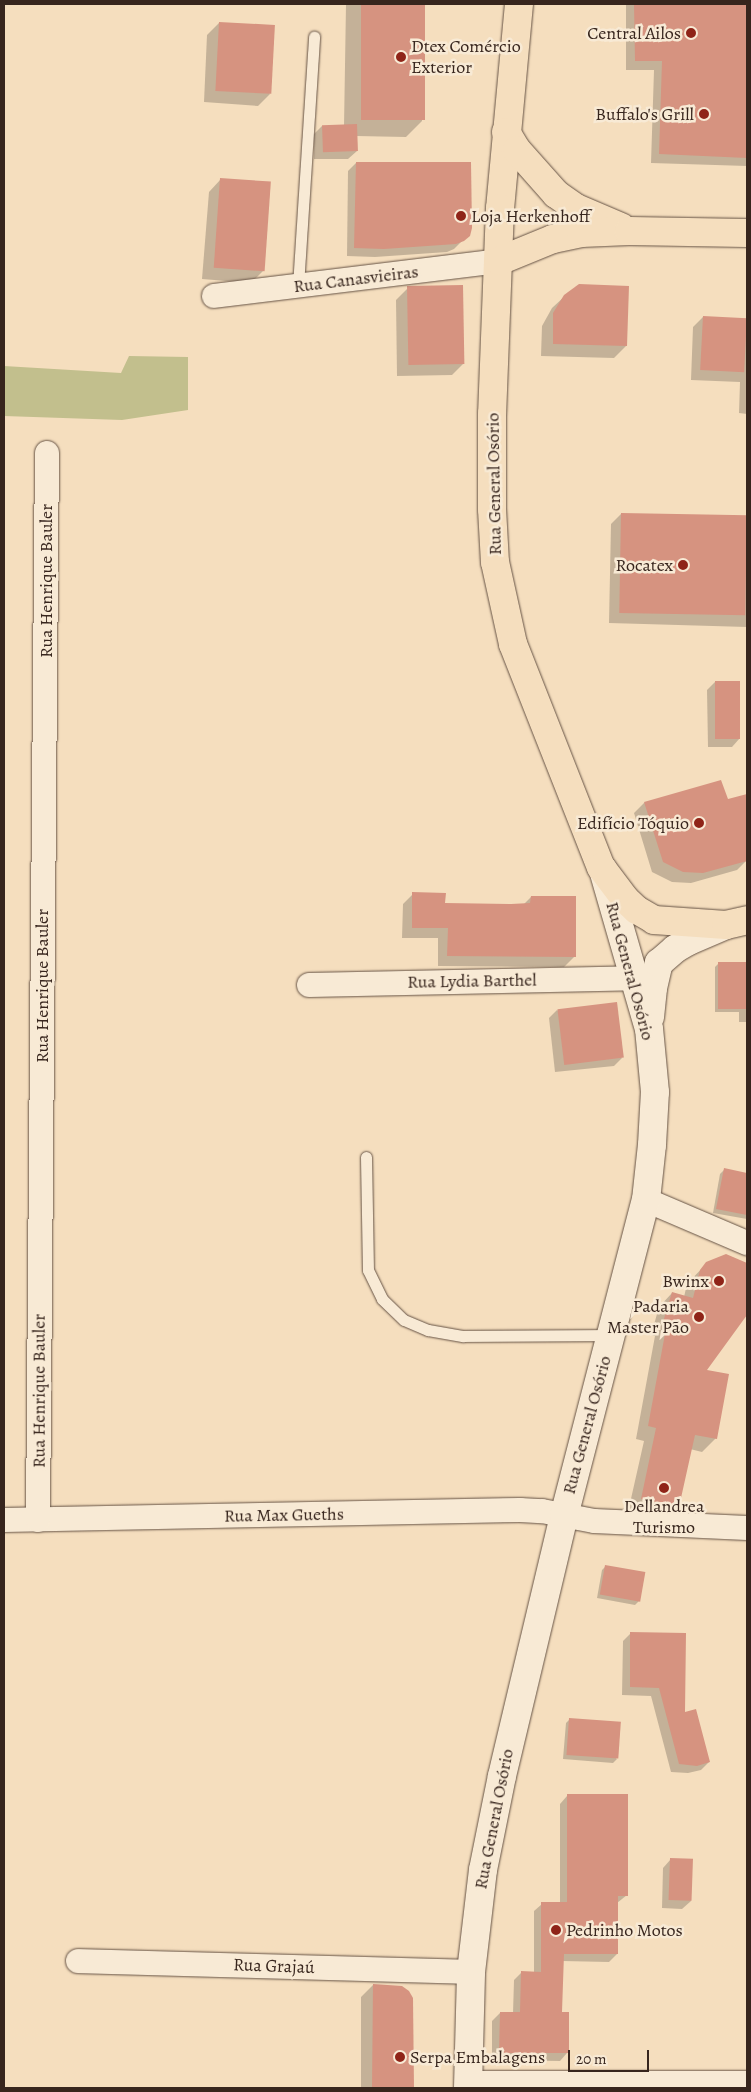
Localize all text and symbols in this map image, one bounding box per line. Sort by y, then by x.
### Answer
place label: Central Ailos [587,22,681,44]
marker: Central Ailos [685,27,697,39]
place label: Dtex Comércio Exterior [411,36,521,78]
marker: Dtex Comércio Exterior [395,51,407,63]
place label: Buffalo's Grill [595,103,694,125]
marker: Buffalo's Grill [698,108,710,120]
place label: Loja Herkenhoff [471,205,590,227]
marker: Loja Herkenhoff [455,210,467,222]
street label: Rua Canasvieiras [292,261,420,297]
street label: Rua General Osório [482,413,506,555]
street label: Rua Henrique Bauler [35,504,57,658]
place label: Rocatex [616,554,673,576]
marker: Rocatex [677,559,689,571]
place label: Edifício Tóquio [577,812,689,834]
marker: Edifício Tóquio [693,817,705,829]
street label: Rua General Osório [601,899,659,1043]
street label: Rua Henrique Bauler [31,909,53,1063]
street label: Rua Lydia Barthel [407,969,537,993]
place label: Bwinx [662,1270,709,1292]
marker: Bwinx [713,1275,725,1287]
place label: Padaria Master Pão [607,1296,689,1338]
marker: Padaria Master Pão [693,1311,705,1323]
street label: Rua Henrique Bauler [28,1314,50,1468]
street label: Rua General Osório [558,1353,616,1497]
marker: Dellandrea Turismo [658,1482,670,1494]
place label: Dellandrea Turismo [624,1496,704,1538]
street label: Rua Max Gueths [224,1503,344,1527]
street label: Rua General Osório [470,1747,518,1891]
place label: Pedrinho Motos [566,1919,683,1941]
marker: Pedrinho Motos [550,1924,562,1936]
street label: Rua Grajaú [233,1954,315,1978]
scale bar [571,2040,652,2072]
place label: Serpa Embalagens [410,2046,545,2068]
text: 20 m [576,2049,607,2069]
marker: Serpa Embalagens [394,2051,406,2063]

